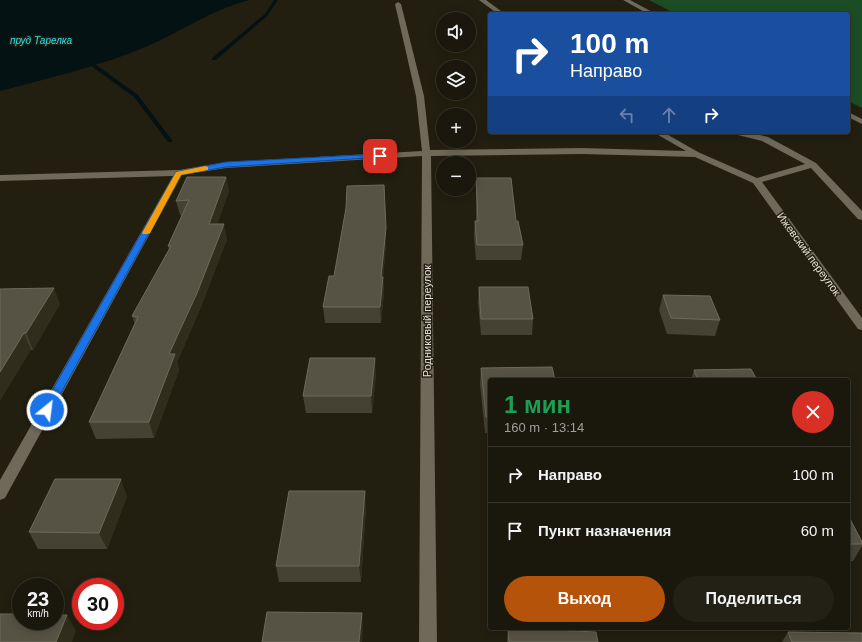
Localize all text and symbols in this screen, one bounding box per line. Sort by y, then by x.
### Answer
map controls [436,12,476,196]
button: sound [436,12,476,52]
icon: right [504,28,556,80]
text: 100 m [570,28,649,59]
water label: пруд Тарелка [10,35,73,46]
button: layers [436,60,476,100]
text: Направо [570,61,642,81]
icon: left [616,104,638,126]
icon: ahead [658,104,680,126]
icon: right [700,104,722,126]
button: + [436,108,476,148]
pin [363,139,397,173]
icon: arrive [369,145,391,167]
button: − [436,156,476,196]
street label: Ижевский переулок [775,210,843,298]
street label: Родниковый переулок [421,265,433,377]
position arrow [26,389,68,431]
text: 1 мин [504,391,571,418]
button: close [792,391,834,433]
text: 160 m · 13:14 [504,420,584,435]
icon: right [504,464,526,486]
text: Направо [538,466,602,483]
text: 100 m [792,466,834,483]
icon: arrive [504,520,526,542]
text: Пункт назначения [538,522,671,539]
text: 60 m [801,522,834,539]
button: Выход [504,576,665,622]
button: Поделиться [673,576,834,622]
speed limit sign: 30 [72,578,124,630]
text: 23 [27,588,49,610]
text: km/h [27,608,49,619]

